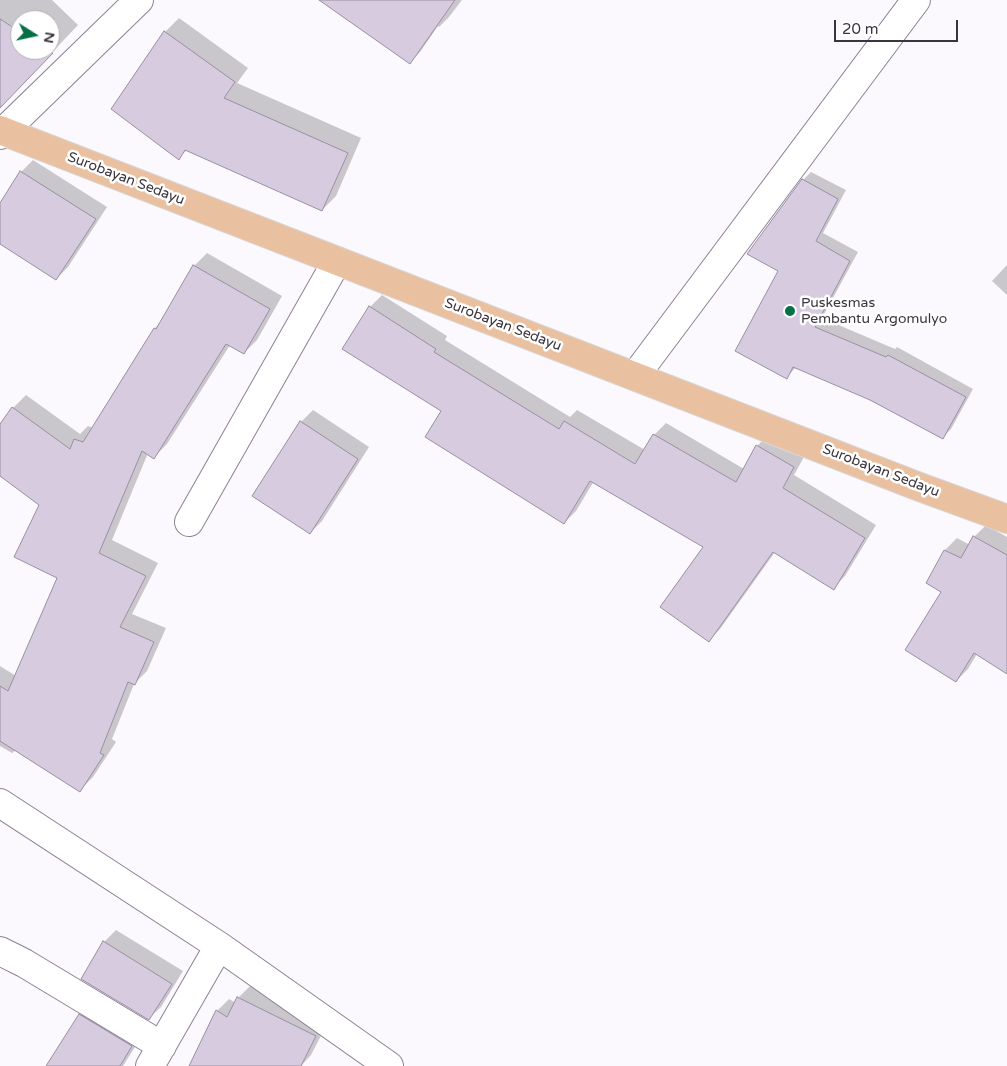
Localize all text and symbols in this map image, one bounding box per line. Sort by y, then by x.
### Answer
north arrow [10,10,60,60]
scale bar [837,10,961,42]
text: 20 m [842,20,879,38]
text: N [40,31,59,45]
street label: Surobayan Sedayu [65,149,187,209]
street label: Surobayan Sedayu [442,295,564,355]
place label: Puskesmas Pembantu Argomulyo [801,295,947,328]
marker: Puskesmas Pembantu Argomulyo [783,304,797,318]
street label: Surobayan Sedayu [820,441,942,501]

